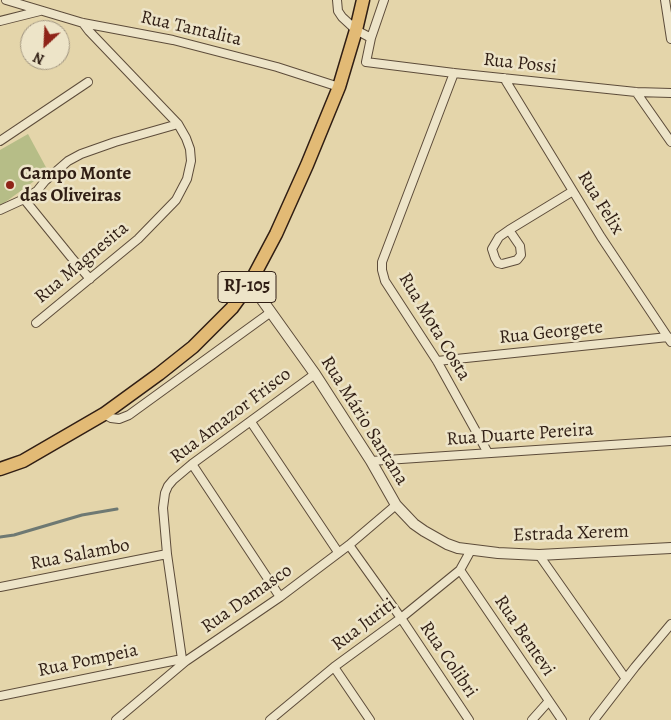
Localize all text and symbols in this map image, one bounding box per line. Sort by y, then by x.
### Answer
street label: Rua Tantalita [138,6,244,52]
north arrow [20,20,70,70]
text: N [30,47,48,69]
street label: Rua Possi [482,49,558,79]
place label: Campo Monte das Oliveiras [20,163,131,207]
street label: Rua Felix [572,167,628,239]
marker: Campo Monte das Oliveiras [4,179,16,191]
street label: Rua Magnesita [31,217,133,309]
street label: Rua Mota Costa [393,269,475,385]
road number: RJ-105 [218,272,276,302]
street label: Rua Georgete [498,316,604,350]
street label: Rua Mário Santana [315,352,413,490]
street label: Rua Amazor Frisco [166,363,296,469]
street label: Rua Duarte Pereira [446,418,594,452]
street label: Estrada Xerem [513,521,629,547]
street label: Rua Salambo [28,534,132,576]
street label: Rua Damasco [197,559,297,639]
street label: Rua Bentevi [489,591,559,681]
street label: Rua Juriti [328,594,400,656]
street label: Rua Colibri [414,617,482,703]
street label: Rua Pompeia [36,639,140,683]

